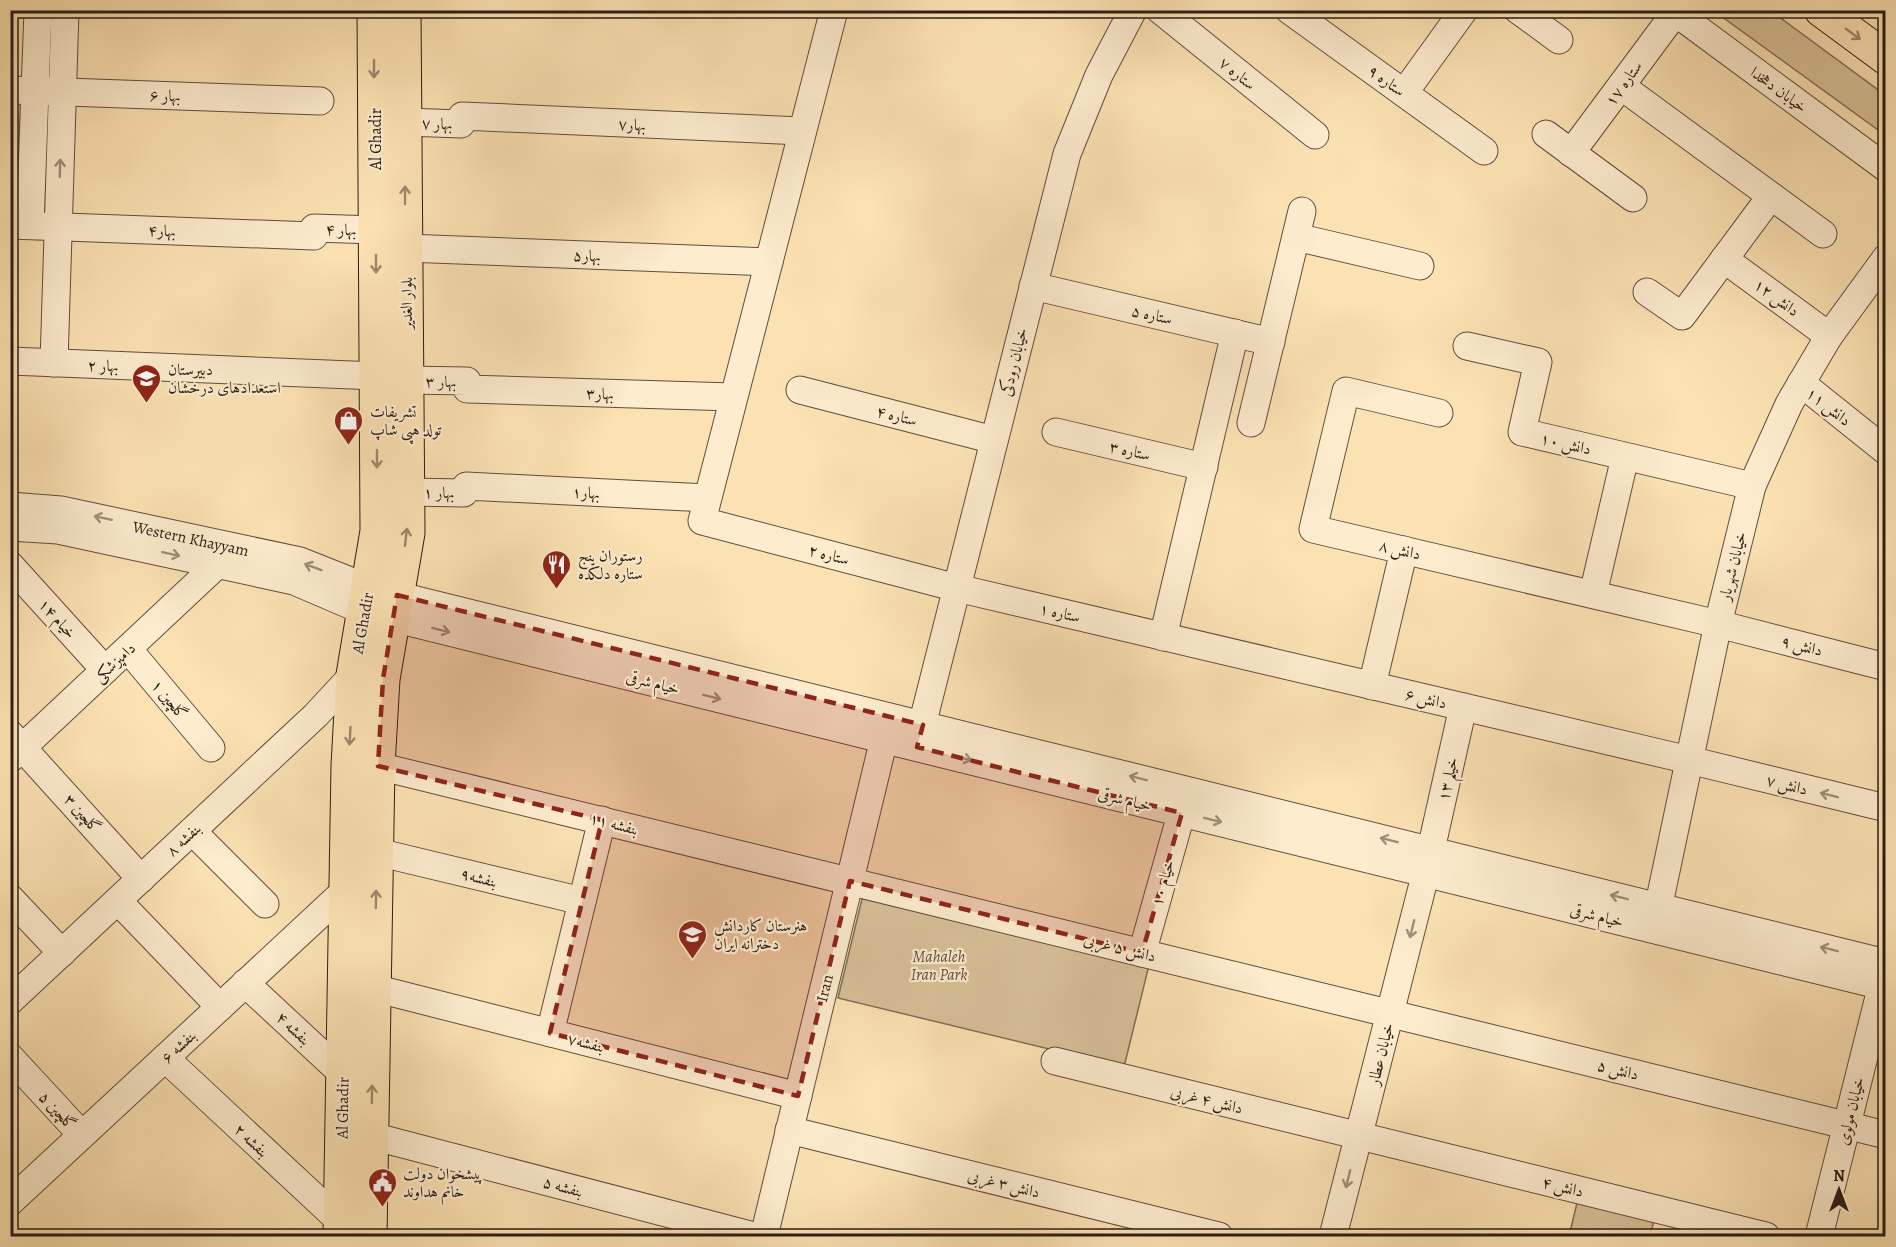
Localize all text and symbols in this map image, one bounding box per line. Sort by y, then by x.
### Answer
one-way arrow [1845,28,1861,40]
street label: ستاره ۷ [1214,52,1260,95]
street label: ستاره ۱۷ [1600,57,1648,111]
one-way arrow [368,58,380,78]
street label: ستاره ۹ [1363,60,1410,102]
street label: خیابان دهخدا [1745,62,1811,118]
street label: بهار ۶ [149,84,181,108]
street label: Al Ghadir [365,108,387,171]
street label: بهار ۷ [421,112,453,136]
street label: بهار۷ [617,113,646,137]
one-way arrow [54,158,65,178]
one-way arrow [400,186,411,206]
street label: بهار ۴ [325,218,357,242]
street label: بهار۴ [148,220,176,242]
street label: بهار۵ [573,245,601,267]
one-way arrow [370,253,381,273]
street label: دانش ۱۲ [1749,274,1804,322]
street label: بلوار الغدیر [396,277,418,331]
street label: ستاره ۵ [1129,300,1174,330]
street label: خیابان رودکی [995,326,1033,399]
street label: بهار ۲ [87,354,119,378]
place label: دبیرستان استعدادهای درخشان [168,359,281,399]
school or university icon: دبیرستان استعدادهای درخشان [131,362,163,404]
street label: بهار ۳ [425,371,457,393]
street label: دانش ۱۱ [1801,382,1855,431]
street label: بهار۳ [586,383,614,405]
street label: ستاره ۴ [874,400,920,432]
place label: تشریفات تولد هپی شاپ [370,401,442,445]
shop icon: تشریفات تولد هپی شاپ [333,404,365,446]
street label: دانش ۱۰ [1538,427,1593,460]
street label: ستاره ۳ [1107,436,1152,466]
one-way arrow [371,448,383,468]
street label: بهار۱ [571,481,600,505]
street label: بهار ۱ [423,482,455,504]
one-way arrow [94,512,113,523]
street label: Western Khayyam [130,516,251,562]
one-way arrow [401,528,412,547]
street label: خیابان شهریار [1713,529,1752,605]
street label: دانش ۸ [1377,535,1423,565]
street label: ستاره ۲ [806,539,852,571]
place label: رستوران پنج ستاره دلکده [578,545,643,585]
restaurant icon: رستوران پنج ستاره دلکده [541,548,573,590]
one-way arrow [162,549,181,561]
one-way arrow [304,560,323,571]
street label: Al Ghadir [347,591,379,657]
street label: خیام ۱۴ [31,594,81,646]
street label: ستاره ۱ [1037,598,1082,628]
one-way arrow [431,624,450,636]
street label: دانش ۹ [1779,630,1825,662]
street label: دامپزشکی [89,638,141,688]
street label: خیام شرقی [623,666,682,703]
street label: گلچین ۱ [146,675,192,724]
street label: دانش ۶ [1403,684,1449,714]
one-way arrow [702,691,721,703]
one-way arrow [344,725,355,745]
one-way arrow [953,753,972,765]
street label: خیلم ۱۳ [1432,755,1469,804]
street label: دانش ۷ [1764,769,1810,801]
one-way arrow [1129,772,1148,784]
street label: خیام شرقی [1095,783,1154,820]
one-way arrow [1819,788,1838,800]
street label: گلچین ۳ [59,789,106,838]
street label: بنفشه ۱۱ [587,807,641,841]
one-way arrow [1203,815,1222,827]
street label: بنفشه ۸ [161,818,206,862]
one-way arrow [1380,833,1399,845]
street label: خیام ۱۰ [1146,858,1183,910]
street label: بنفشه۹ [458,863,500,893]
one-way arrow [370,890,382,910]
one-way arrow [1610,890,1629,902]
street label: خیام شرقی [1567,899,1626,936]
place label: هنرستان کاردانش دخترانه ایران [714,915,807,955]
school or university icon: هنرستان کاردانش دخترانه ایران [677,918,709,960]
one-way arrow [1405,919,1417,938]
street label: دانش ۵ غربی [1081,928,1158,968]
one-way arrow [1820,942,1839,954]
park label: Mahaleh Iran Park [911,946,967,986]
street label: Iran [811,972,839,1004]
street label: بنفشه ۴ [271,1007,316,1051]
street label: خیابان عطار [1362,1021,1399,1090]
street label: بنفشه ۶ [156,1025,201,1069]
street label: بنفشه۷ [565,1028,607,1058]
street label: دانش ۵ [1595,1054,1641,1086]
street label: خیابان مولوی [1832,1075,1870,1148]
street label: Al Ghadir [331,1077,355,1140]
street label: دانش ۴ غربی [1168,1080,1245,1120]
one-way arrow [366,1085,378,1105]
street label: گلچین ۵ [34,1086,81,1135]
street label: بنفشه ۲ [229,1119,274,1163]
north arrow [1809,1160,1869,1220]
place label: پیشخوان دولت خانم هداوند [403,1163,483,1206]
street label: دانش ۳ غربی [965,1164,1042,1204]
text: N [1833,1165,1845,1187]
public building icon: پیشخوان دولت خانم هداوند [366,1166,398,1208]
one-way arrow [1342,1169,1353,1188]
street label: بنفشه ۵ [540,1171,585,1203]
street label: دانش ۴ [1540,1171,1586,1203]

